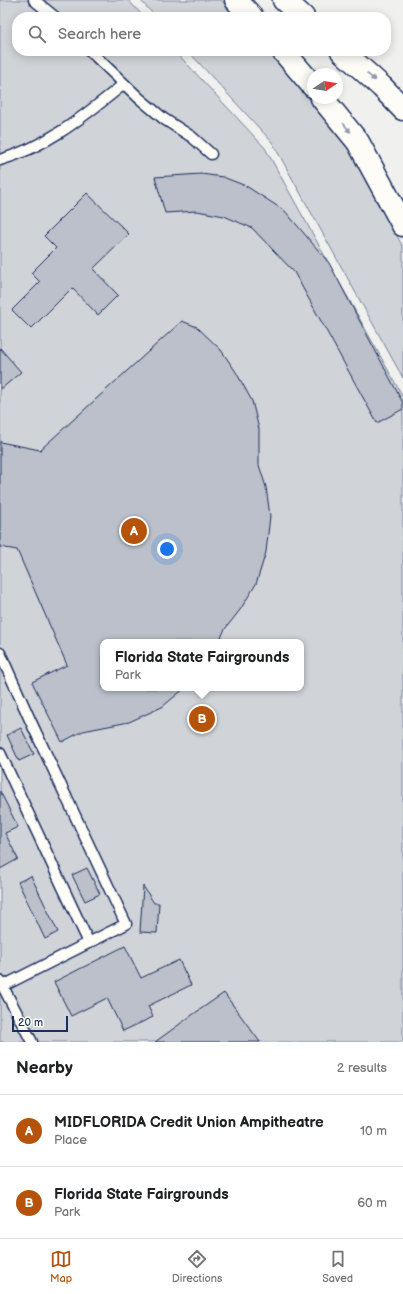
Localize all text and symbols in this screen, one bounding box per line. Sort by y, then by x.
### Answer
search box [12,12,391,56]
icon: search [26,23,48,45]
text: Search here [58,25,141,44]
north arrow [307,68,343,104]
one-way arrow [366,72,376,81]
one-way arrow [343,123,351,134]
pin: A [121,516,147,546]
your location [157,539,177,559]
popup [100,639,304,691]
text: Florida State Fairgrounds [115,648,289,667]
text: Park [115,667,141,683]
pin: B [189,704,215,734]
scale bar [12,1014,68,1033]
text: 20 m [18,1016,43,1029]
text: Nearby [16,1058,73,1078]
text: 2 results [337,1060,387,1076]
text: MIDFLORIDA Credit Union Ampitheatre [54,1113,324,1132]
text: A [25,1123,33,1139]
text: 10 m [360,1123,387,1139]
text: Place [54,1132,87,1148]
text: Florida State Fairgrounds [54,1185,229,1204]
text: B [24,1195,34,1211]
text: 60 m [357,1195,387,1211]
text: Park [54,1204,80,1220]
tab: Map [50,1248,72,1285]
tab: Directions [172,1248,222,1285]
tab: Saved [322,1248,353,1285]

